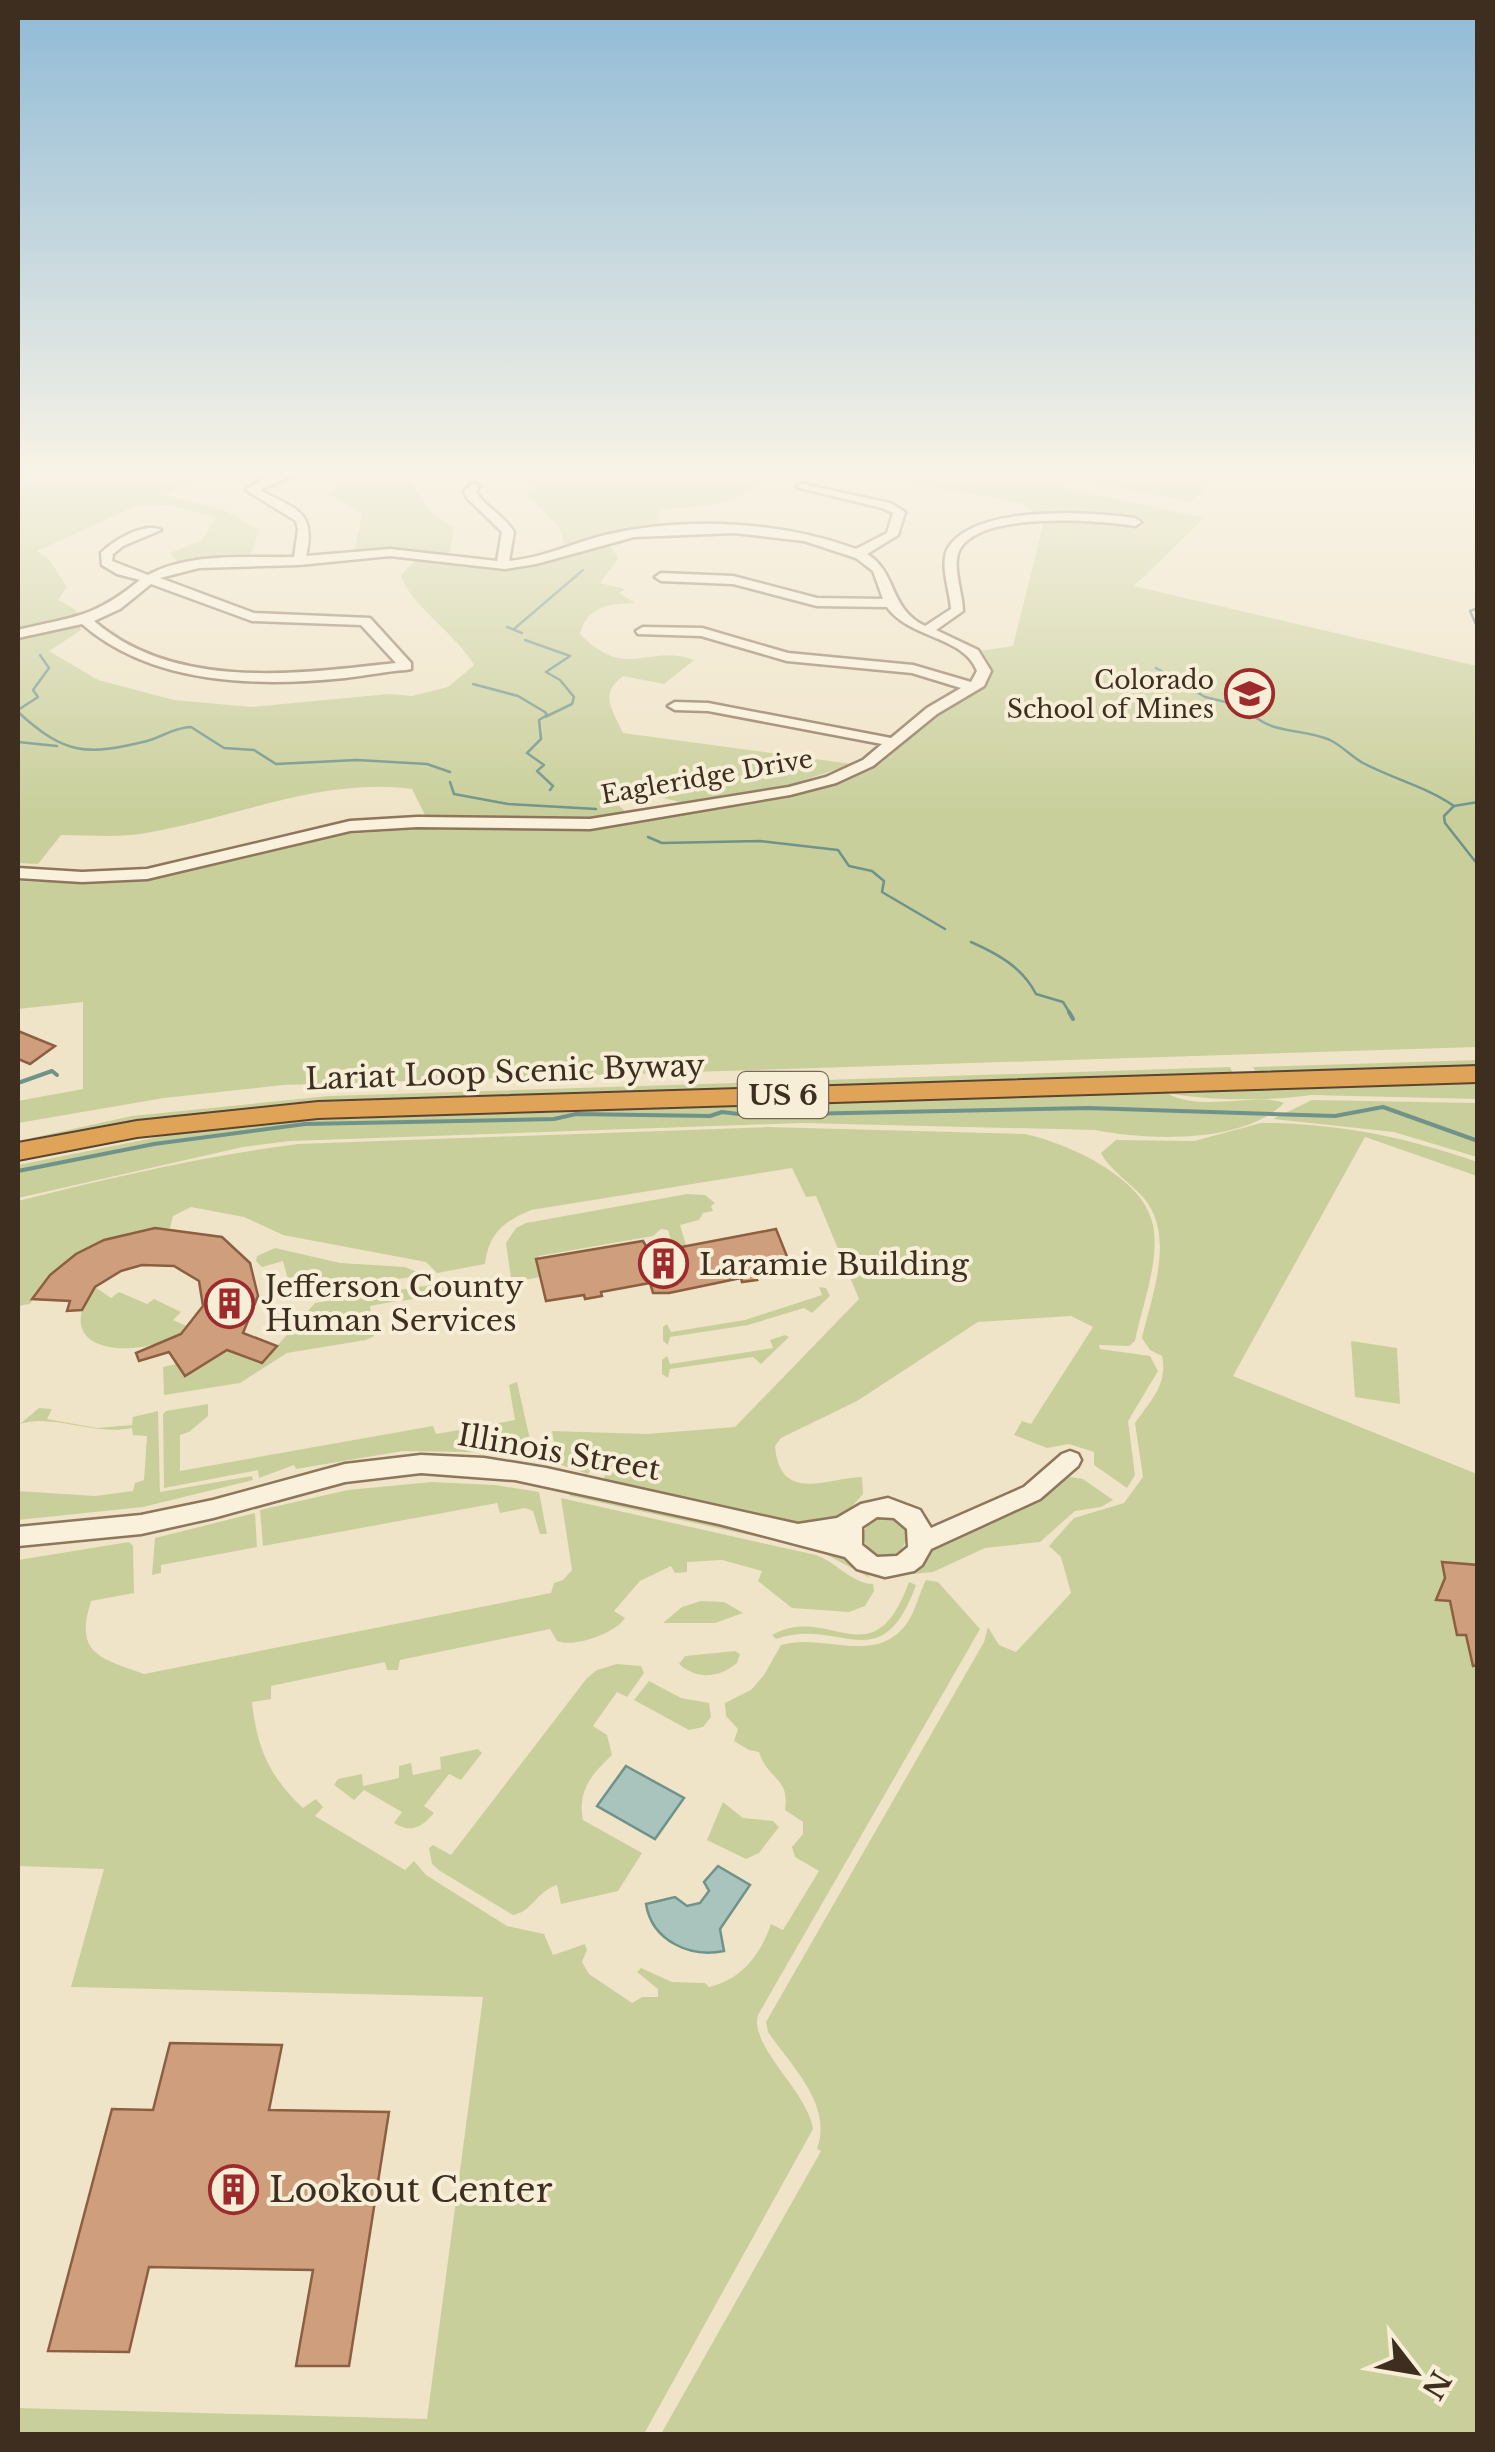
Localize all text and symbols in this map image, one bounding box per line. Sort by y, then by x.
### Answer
place label: Colorado School of Mines [1007,665,1214,725]
school or university icon: Colorado School of Mines [1223,668,1275,720]
street label: Eagleridge Drive [599,743,815,811]
street label: Lariat Loop Scenic Byway [305,1047,705,1097]
road number: US 6 [738,1072,828,1118]
building icon: Laramie Building [638,1238,690,1290]
place label: Laramie Building [699,1246,970,1283]
place label: Jefferson County Human Services [261,1268,524,1339]
building icon: Jefferson County Human Services [204,1277,256,1329]
street label: Illinois Street [455,1416,664,1488]
building icon: Lookout Center [208,2163,260,2215]
place label: Lookout Center [269,2168,553,2211]
north arrow [1365,2322,1465,2422]
text: N [1414,2364,1458,2405]

